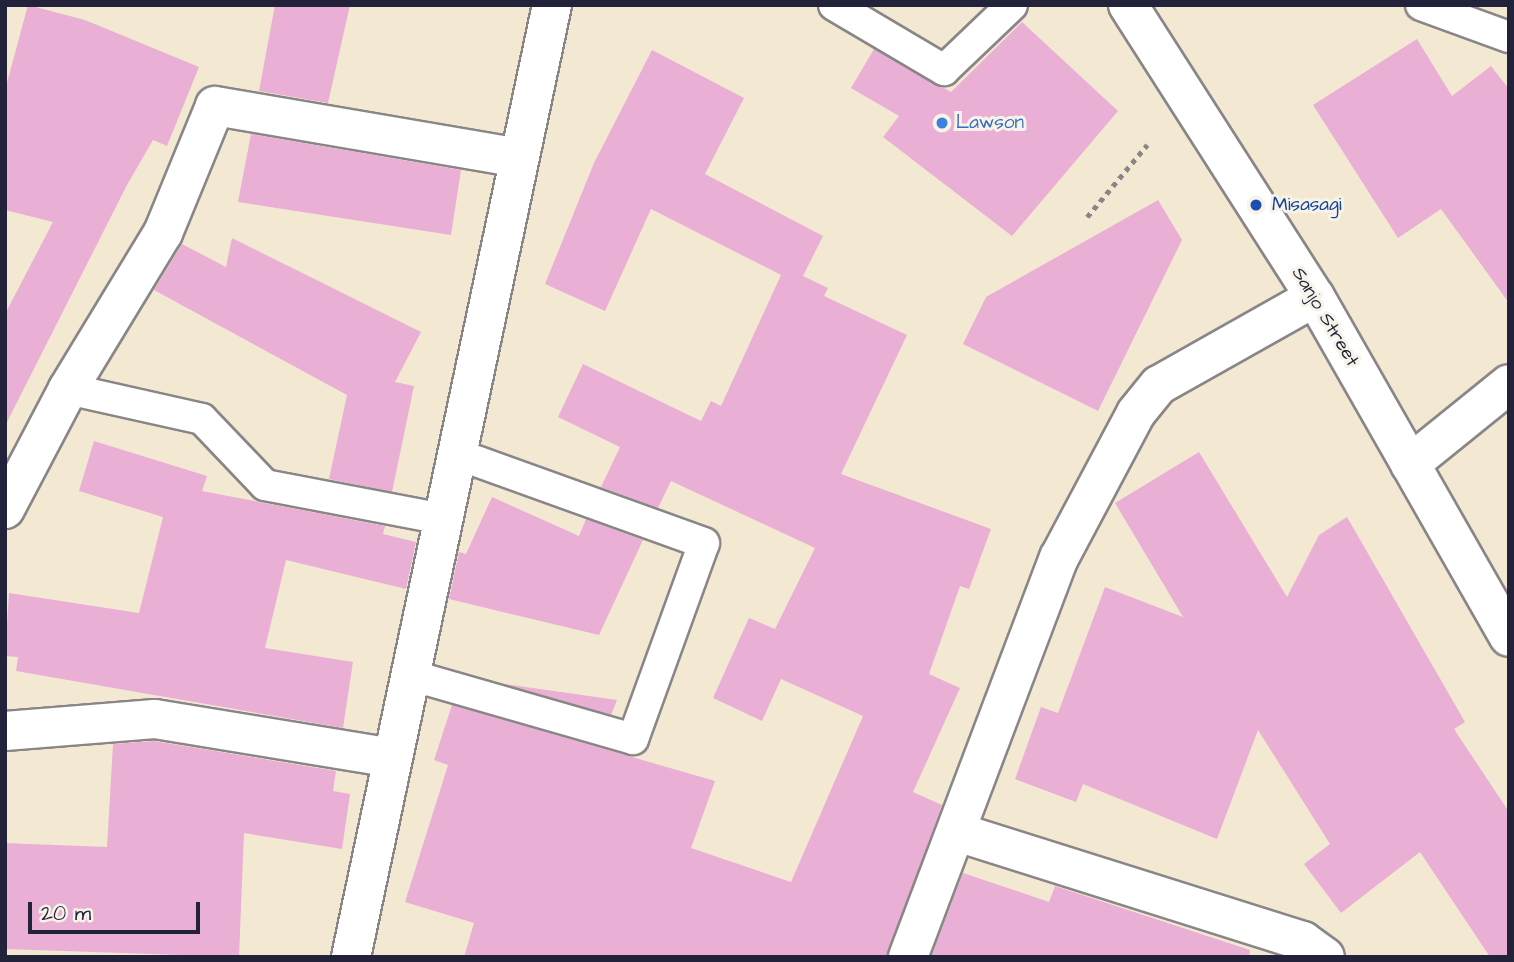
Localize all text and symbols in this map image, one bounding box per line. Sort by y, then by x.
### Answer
place label: Lawson [956,112,1024,134]
marker: Lawson [934,115,950,131]
place label: Misasagi [1272,194,1342,216]
marker: Misasagi [1246,195,1266,215]
street label: Sanjo Street [1286,263,1364,371]
scale bar [32,888,203,932]
text: 20 m [41,899,91,928]

